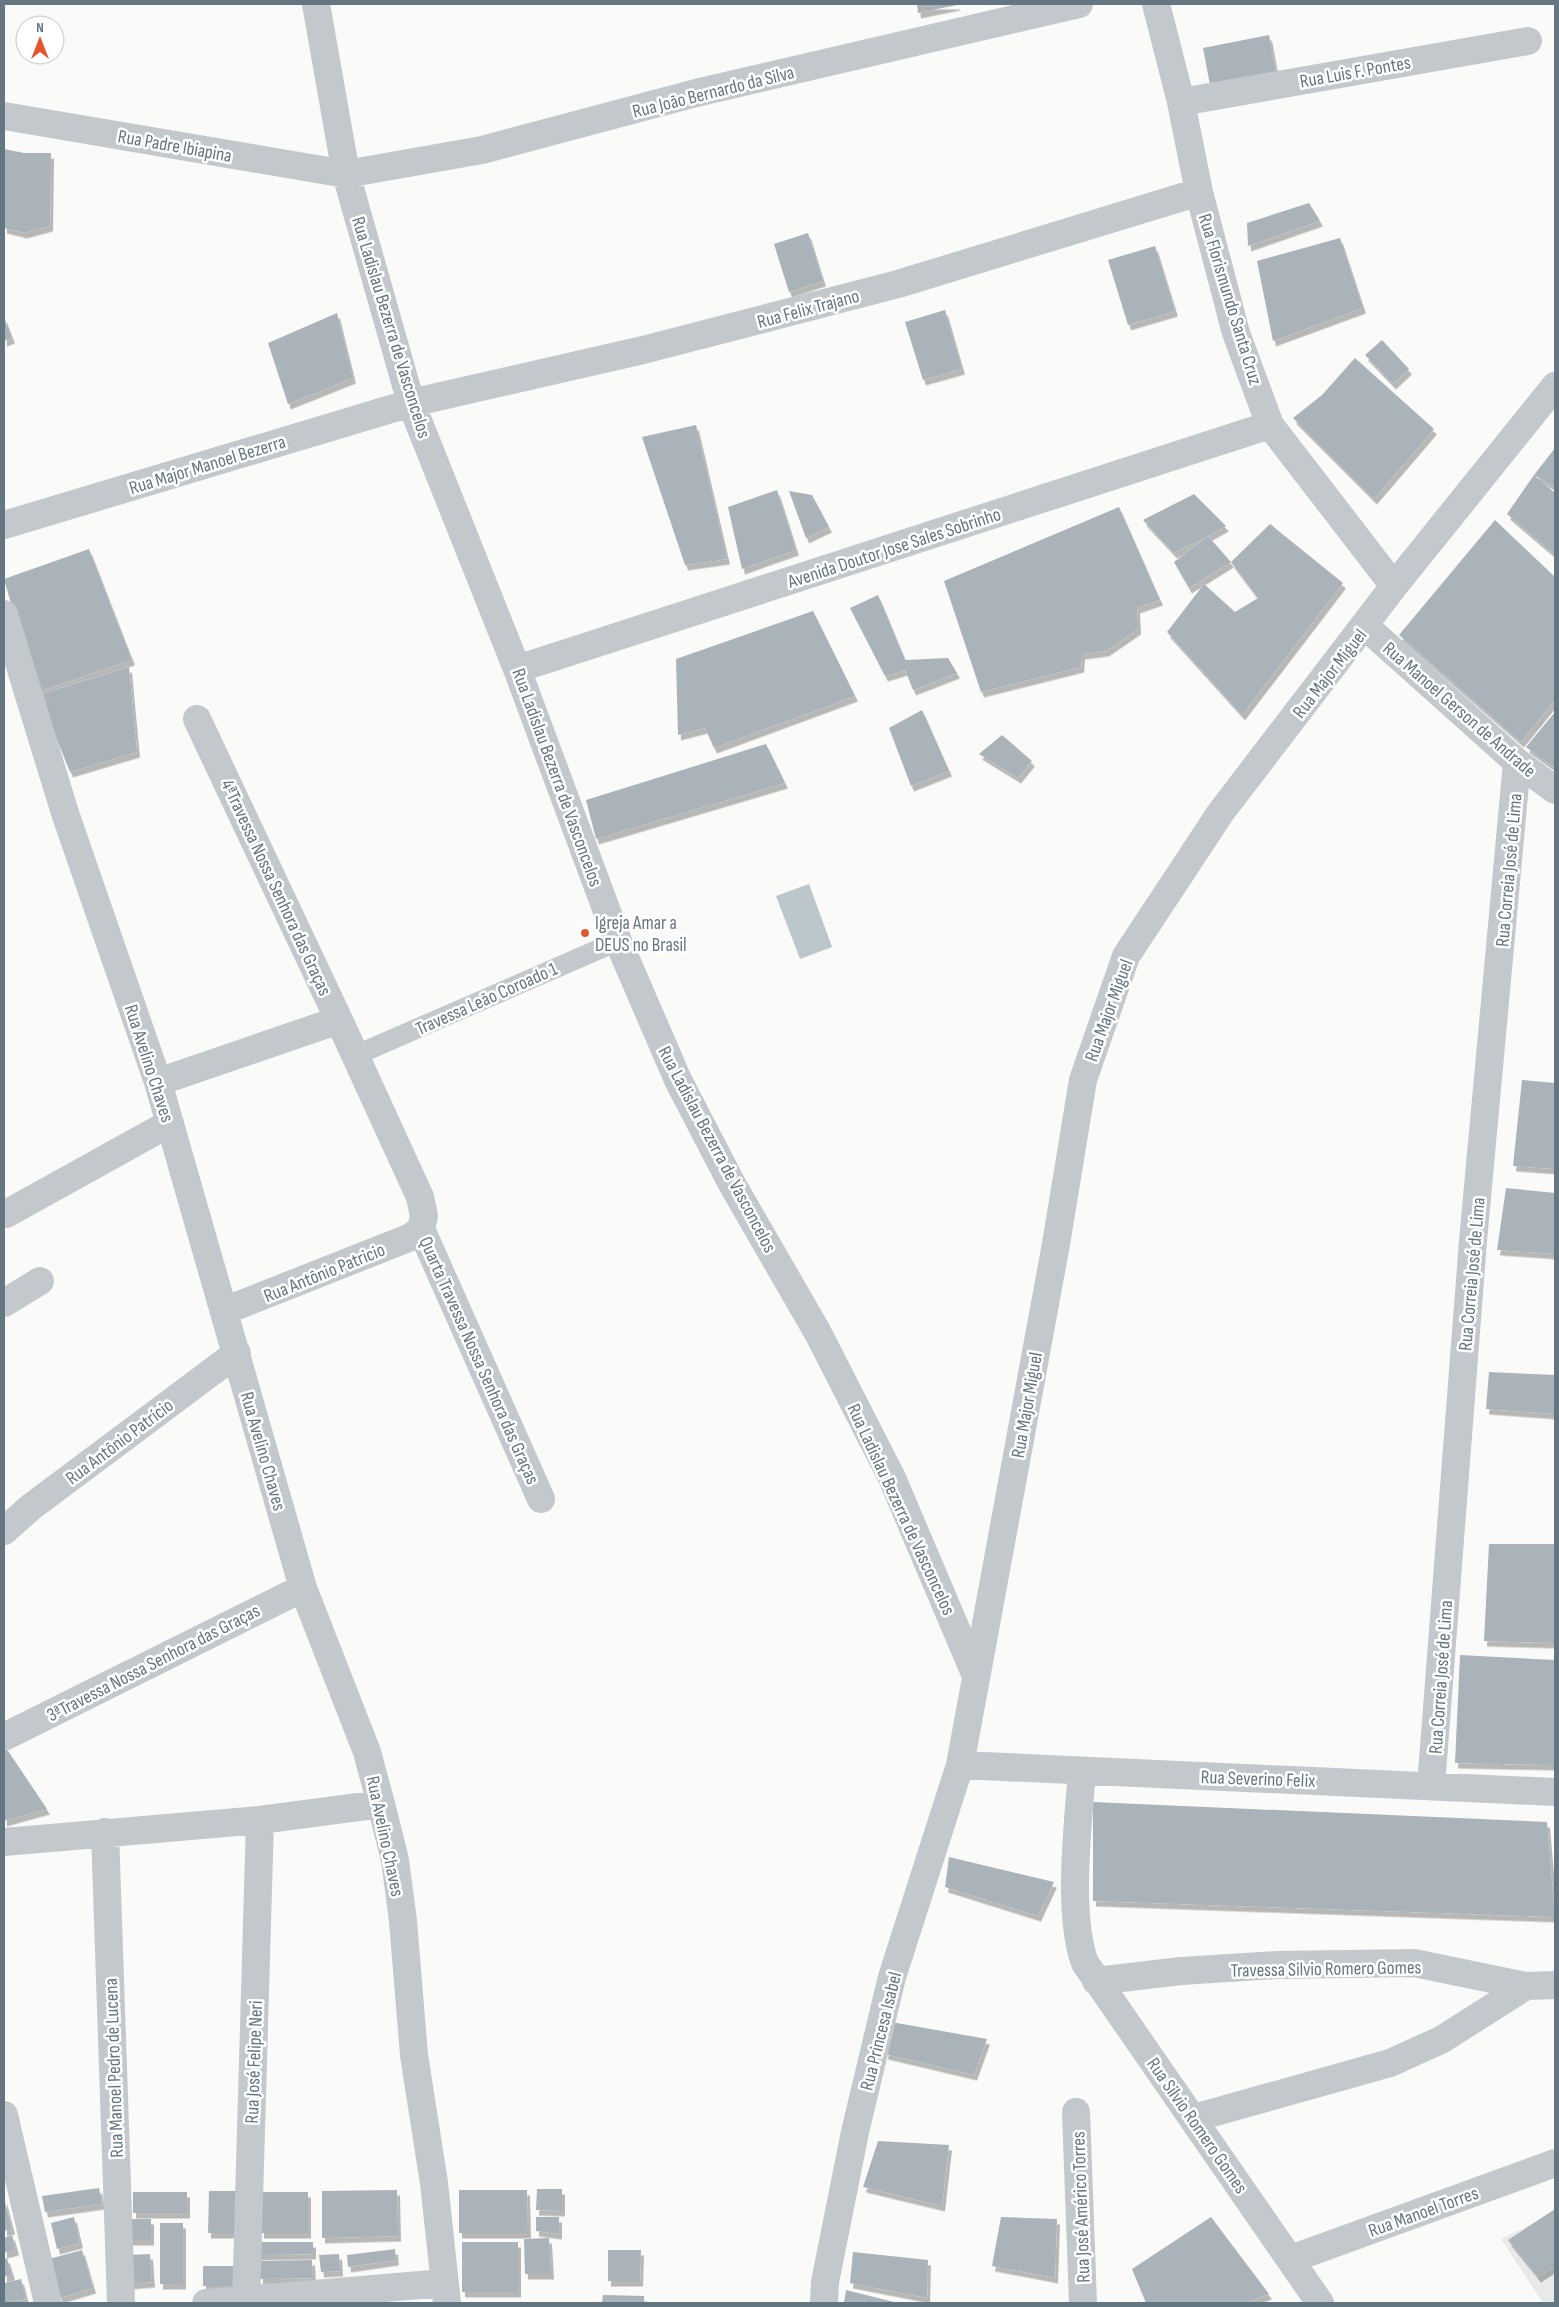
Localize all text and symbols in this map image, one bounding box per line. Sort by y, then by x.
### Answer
north arrow [15,15,65,65]
text: N [36,19,44,36]
street label: Rua Luis F. Pontes [1298,51,1413,94]
street label: Rua João Bernardo da Silva [630,61,797,124]
street label: Rua Padre Ibiapina [116,125,234,168]
street label: Rua Florismundo Santa Cruz [1193,211,1267,388]
street label: Rua Ladislau Bezerra de Vasconcelos [346,214,435,441]
street label: Rua Felix Trajano [755,285,862,334]
street label: Rua Major Manoel Bezerra [126,431,288,500]
street label: Avenida Doutor Jose Sales Sobrinho [784,503,1004,594]
street label: Rua Major Miguel [1288,625,1372,723]
street label: Rua Manoel Gerson de Andrade [1378,637,1540,783]
street label: Rua Ladislau Bezerra de Vasconcelos [506,665,607,890]
street label: 4ªTravessa Nossa Senhora das Graças [215,776,336,1000]
street label: Rua Correia José de Lima [1491,792,1528,948]
place label: Igreja Amar a DEUS no Brasil [595,912,687,957]
marker: Igreja Amar a DEUS no Brasil [579,927,591,939]
street label: Rua Major Miguel [1080,956,1139,1065]
street label: Travessa Leão Coroado 1 [412,958,561,1041]
street label: Rua Avelino Chaves [119,1002,178,1125]
street label: Rua Ladislau Bezerra de Vasconcelos [652,1043,781,1257]
street label: Rua Correia José de Lima [1454,1196,1491,1352]
street label: Quarta Travessa Nossa Senhora das Graças [413,1233,544,1488]
street label: Rua Antônio Patricio [261,1239,389,1308]
street label: Rua Major Miguel [1007,1351,1048,1460]
street label: Rua Avelino Chaves [235,1389,291,1514]
street label: Rua Antônio Patrício [62,1394,178,1490]
street label: Rua Ladislau Bezerra de Vasconcelos [842,1400,960,1619]
street label: 3ªTravessa Nossa Senhora das Graças [43,1599,264,1727]
street label: Rua Correia José de Lima [1425,1599,1458,1755]
street label: Rua Severino Felix [1200,1766,1316,1793]
street label: Rua Avelino Chaves [361,1774,409,1899]
street label: Travessa Silvio Romero Gomes [1231,1956,1422,1983]
street label: Rua Princesa Isabel [856,1970,907,2093]
street label: Rua Manoel Pedro de Lucena [100,1978,129,2158]
street label: Rua José Felipe Neri [241,2000,268,2124]
street label: Rua Silvio Romero Gomes [1141,2054,1252,2198]
street label: Rua José Américo Torres [1067,2131,1096,2283]
street label: Rua Manoel Torres [1365,2182,1482,2243]

